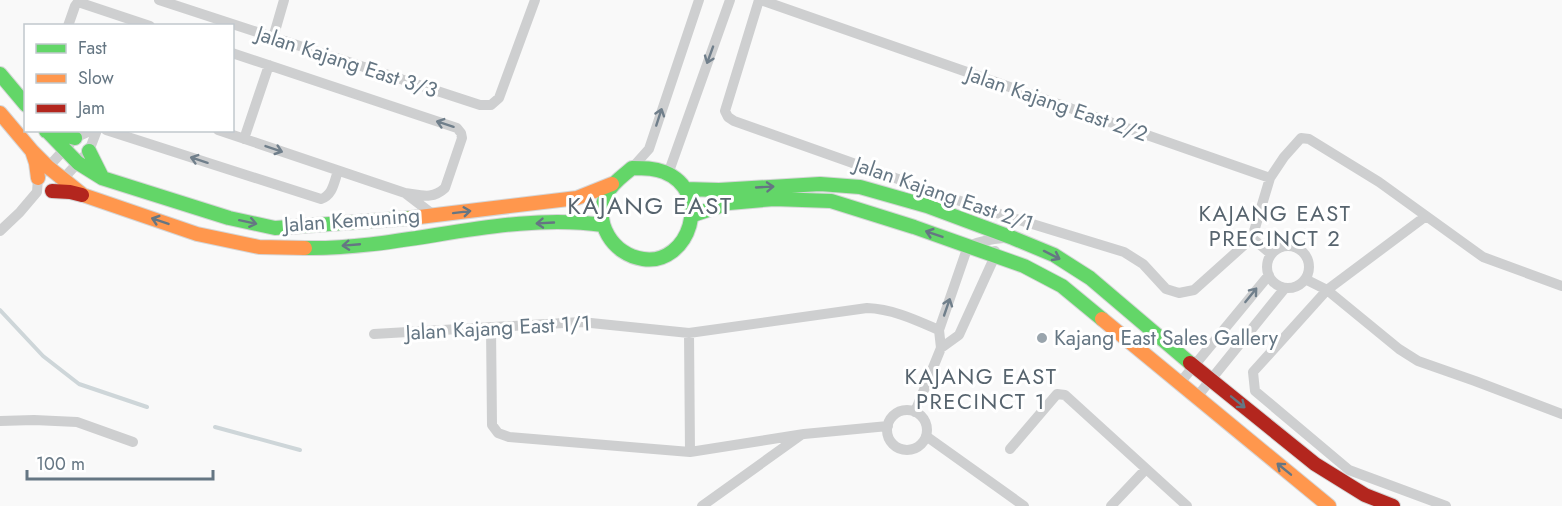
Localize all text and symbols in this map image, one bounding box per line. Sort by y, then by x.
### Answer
street label: Jalan Kajang East 3/3 [250,18,441,105]
legend [24,24,234,132]
text: Fast [78,35,107,61]
one-way arrow [704,45,715,64]
street label: Jalan Kajang East 2/2 [959,58,1152,149]
text: Slow [78,65,115,91]
text: Jam [76,95,105,121]
one-way arrow [655,108,666,127]
one-way arrow [436,118,455,129]
one-way arrow [264,144,283,155]
street label: Jalan Kajang East 2/1 [848,148,1038,239]
one-way arrow [190,154,209,165]
one-way arrow [754,181,774,192]
district label: KAJANG EAST [567,188,733,223]
district label: KAJANG EAST PRECINCT 2 [1199,197,1351,254]
street label: Jalan Kemuning [280,200,421,240]
one-way arrow [452,207,472,218]
one-way arrow [151,215,170,226]
one-way arrow [237,217,257,228]
one-way arrow [535,218,555,229]
one-way arrow [925,228,944,239]
one-way arrow [342,240,361,251]
one-way arrow [1043,250,1061,261]
one-way arrow [1245,288,1258,304]
one-way arrow [943,298,954,317]
street label: Jalan Kajang East 1/1 [402,308,591,348]
place label: Kajang East Sales Gallery [1054,323,1279,353]
marker: Kajang East Sales Gallery [1035,331,1049,345]
district label: KAJANG EAST PRECINCT 1 [905,360,1057,417]
one-way arrow [1230,395,1246,408]
scale bar [27,443,213,481]
text: 100 m [36,451,85,477]
one-way arrow [1276,463,1292,476]

